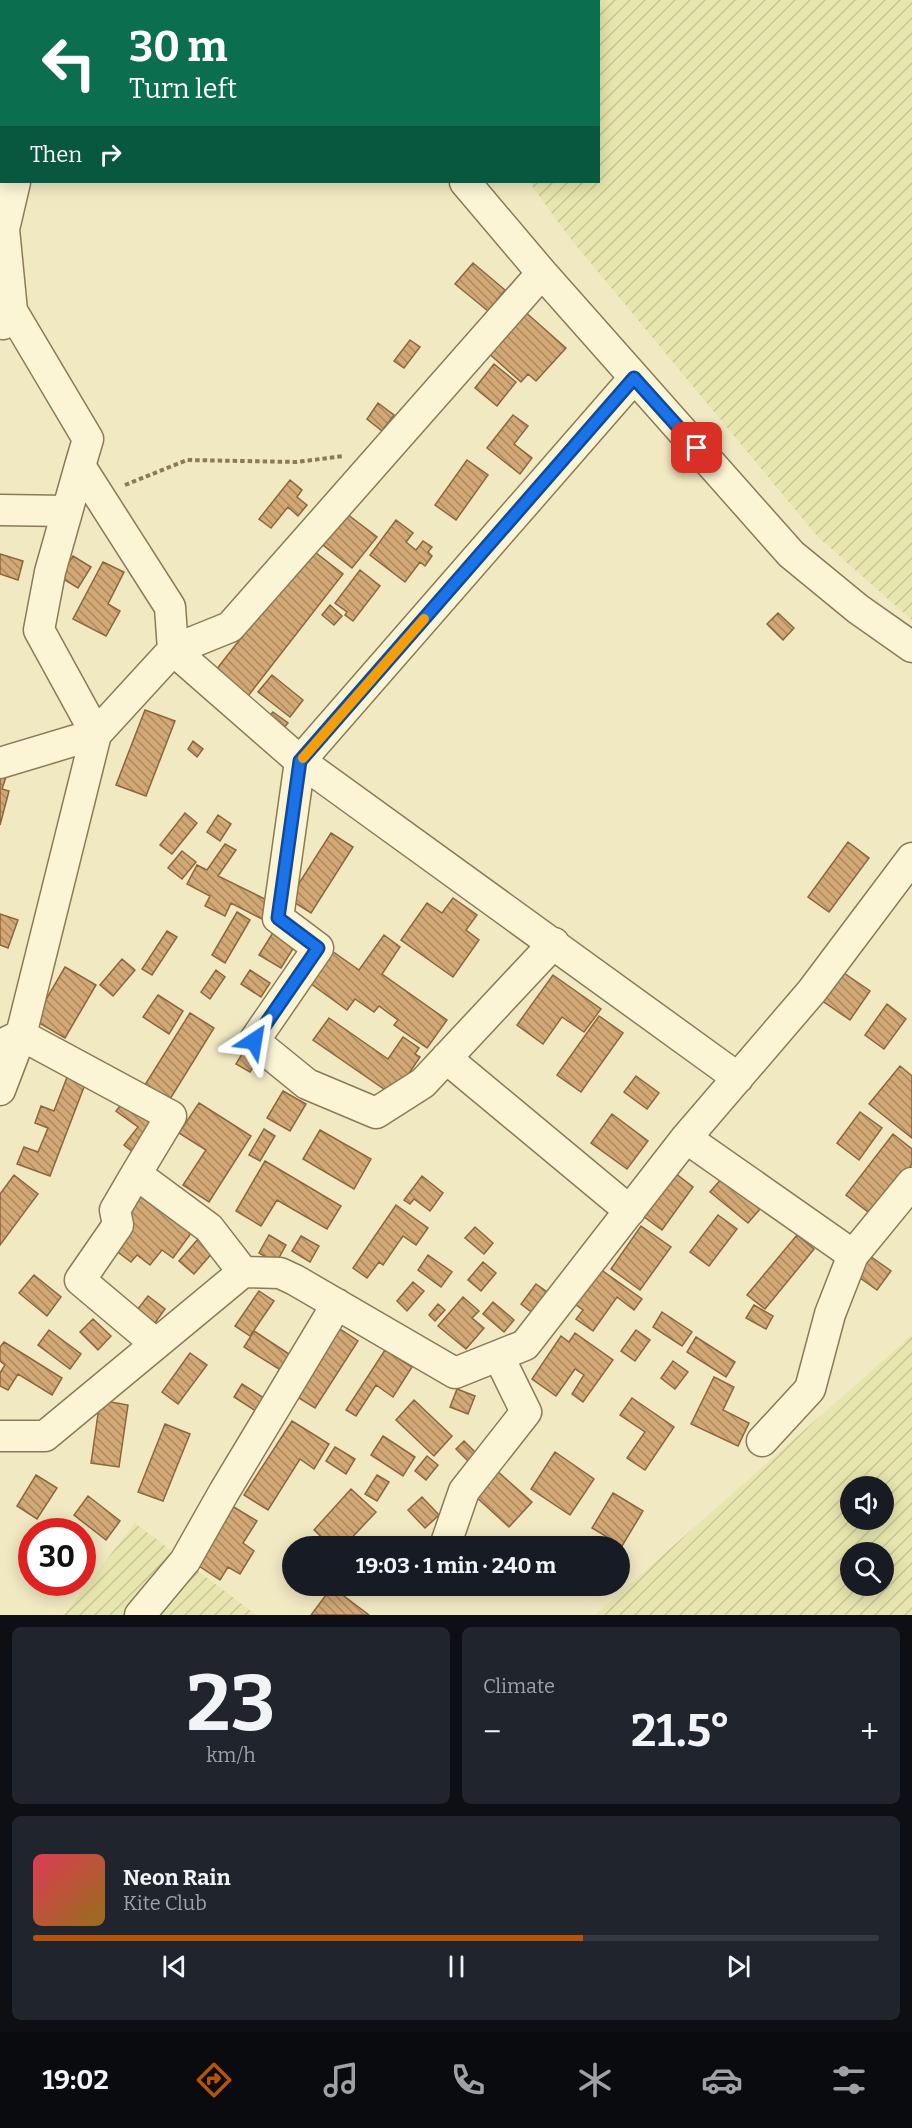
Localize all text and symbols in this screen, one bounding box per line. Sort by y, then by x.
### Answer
text: 30 m [129,22,228,72]
icon: left [30,24,108,102]
text: Turn left [129,73,237,105]
icon: right [94,138,127,171]
text: Then [30,141,82,168]
pin [671,422,722,473]
icon: arrive [680,431,713,464]
position arrow [222,1009,286,1073]
map controls [840,1476,894,1596]
button: sound [840,1476,894,1530]
speed limit sign: 30 [18,1518,96,1596]
button: search [840,1542,894,1596]
text: 19:03 · 1 min · 240 m [356,1552,556,1579]
text: 23 [187,1657,275,1751]
text: Climate [483,1674,555,1698]
text: 21.5° [631,1704,730,1758]
text: − [483,1712,501,1752]
text: + [860,1712,879,1752]
text: km/h [206,1743,256,1767]
text: Neon Rain [123,1864,231,1891]
text: Kite Club [123,1891,207,1915]
icon: previous [158,1950,191,1983]
icon: pause [440,1950,473,1983]
icon: next [722,1950,755,1983]
icon: directions [193,2059,235,2101]
icon: music [320,2059,362,2101]
icon: phone [447,2059,489,2101]
icon: climate [574,2059,616,2101]
icon: car [701,2059,743,2101]
icon: filters [828,2059,870,2101]
text: 19:02 [42,2064,109,2096]

